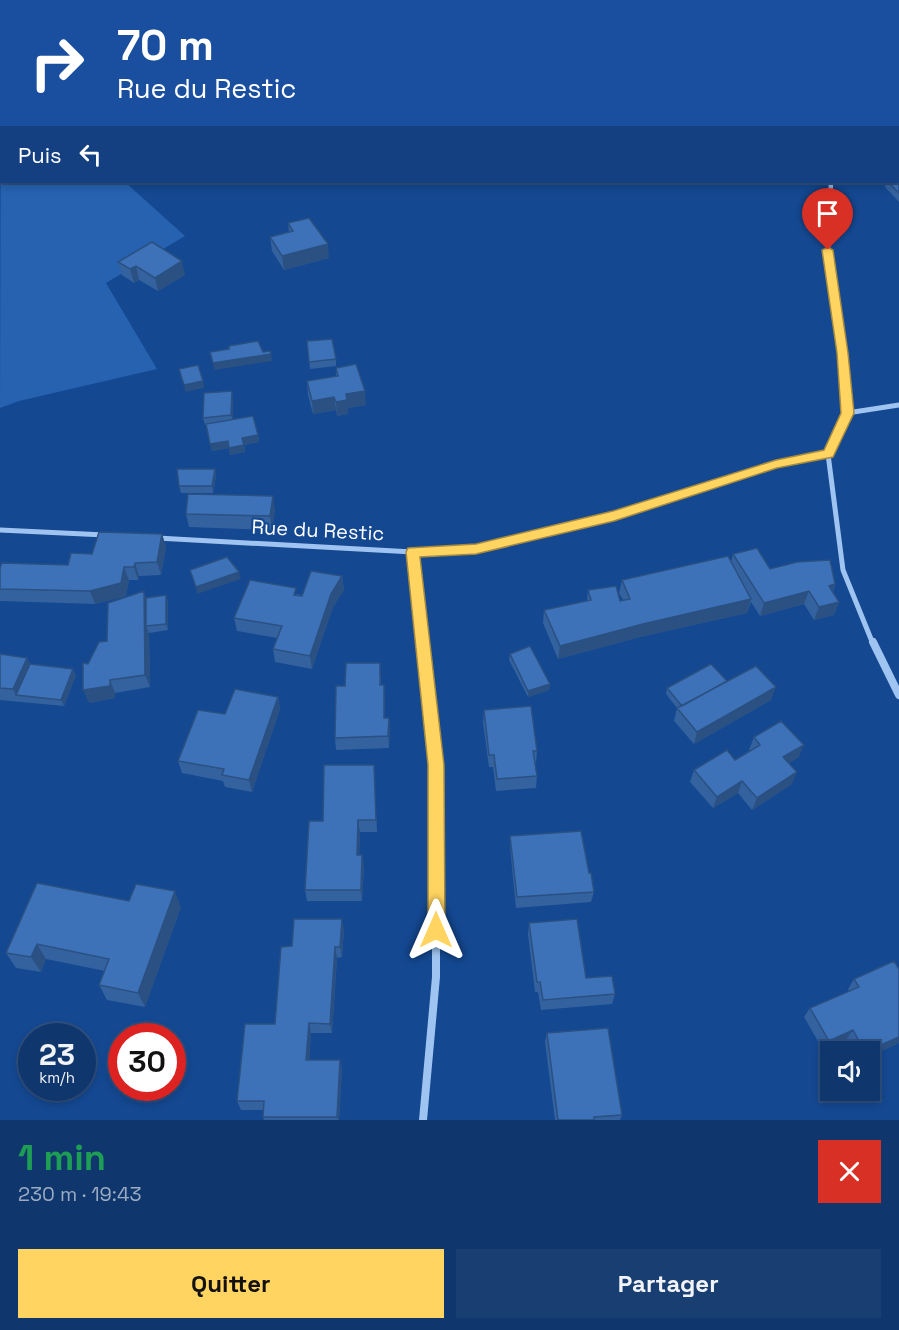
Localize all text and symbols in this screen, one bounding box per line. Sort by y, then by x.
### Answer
text: 70 m [117,19,214,72]
icon: right [18,24,96,102]
text: Rue du Restic [117,71,296,106]
icon: left [74,138,107,171]
text: Puis [18,141,62,169]
pin [802,188,853,250]
icon: arrive [811,197,844,230]
street label: Rue du Restic [251,514,385,546]
position arrow [404,898,468,962]
speed limit sign: 30 [108,1023,186,1101]
text: 23 [39,1035,75,1074]
map controls [820,1041,880,1101]
button: sound [820,1041,880,1101]
text: km/h [39,1068,75,1087]
text: 1 min [18,1135,106,1181]
button: close [818,1140,881,1203]
text: 230 m · 19:43 [18,1181,142,1207]
button: Quitter [18,1249,444,1318]
button: Partager [456,1249,881,1318]

